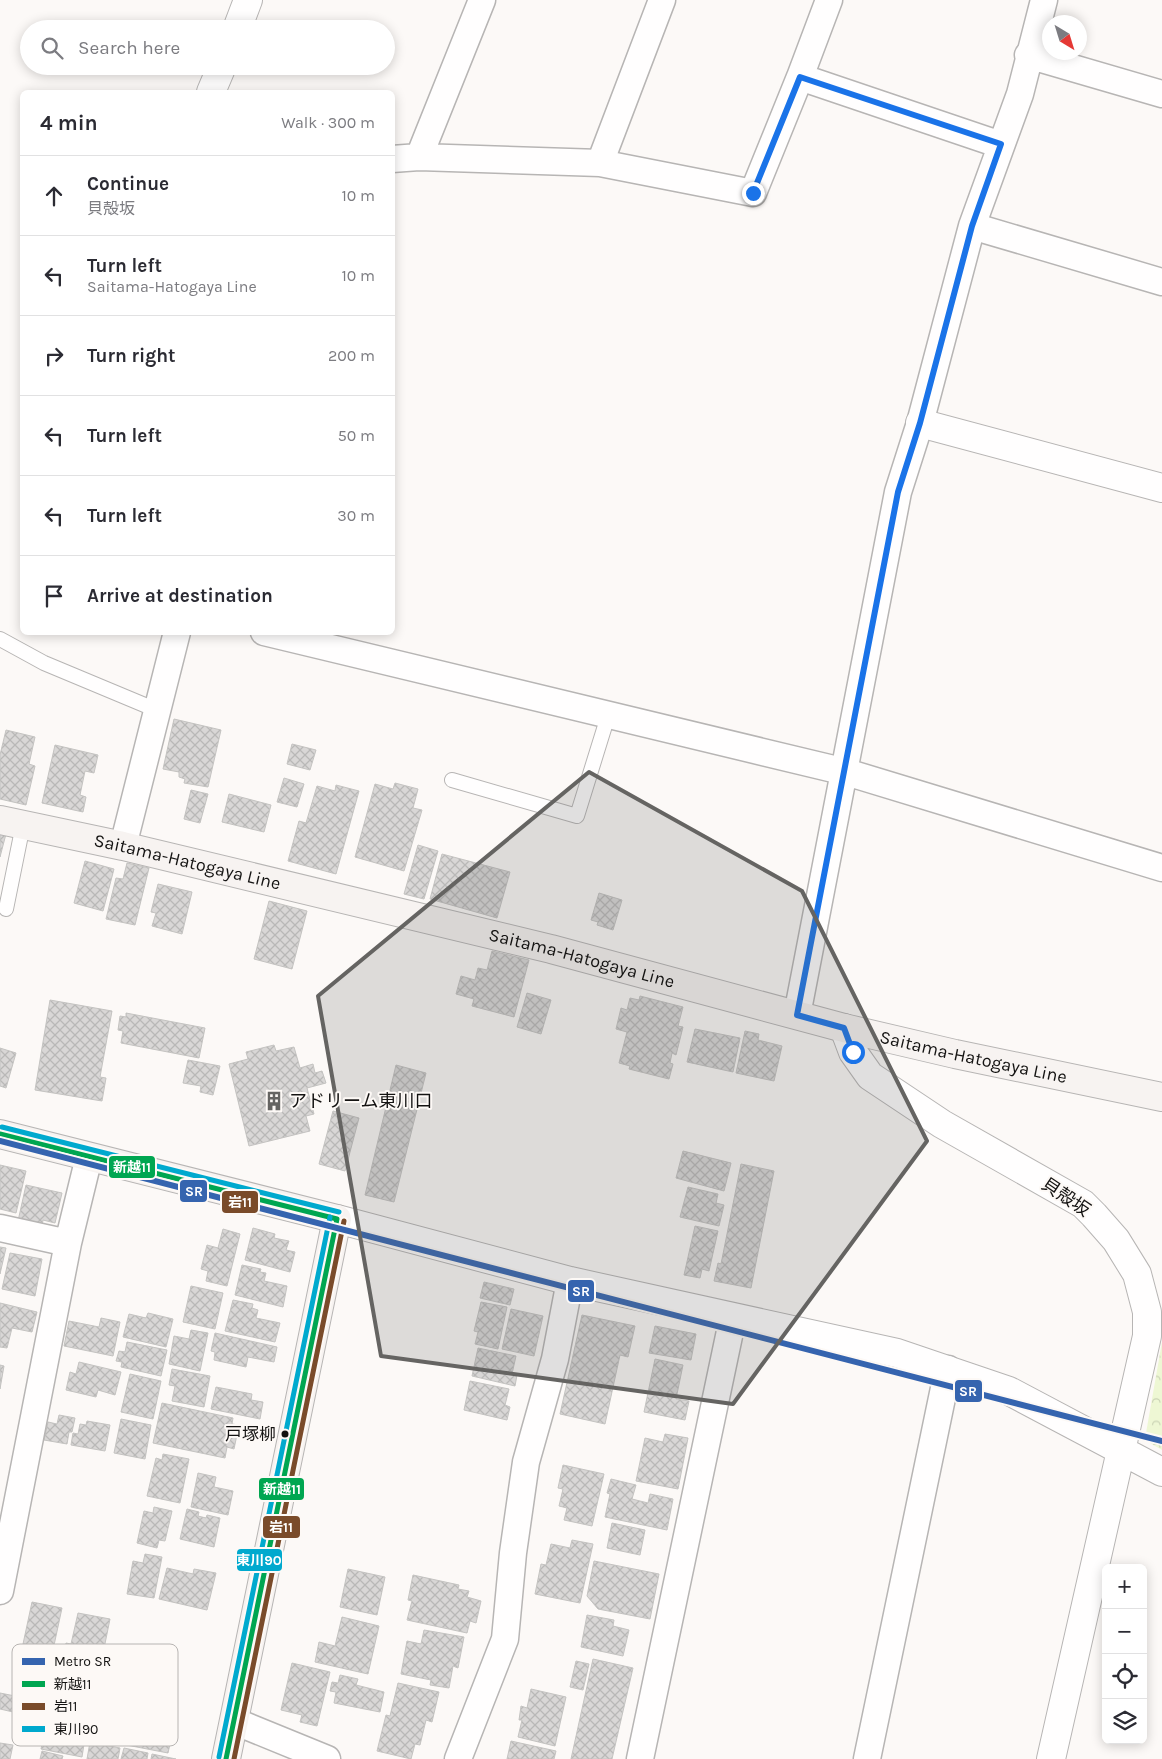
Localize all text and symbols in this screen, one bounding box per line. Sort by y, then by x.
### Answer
north arrow [1042,15,1087,60]
search box [20,20,395,75]
icon: search [38,34,66,62]
text: Search here [78,37,180,59]
text: 4 min [40,111,98,135]
text: Walk · 300 m [281,113,375,132]
text: Continue [87,173,169,195]
icon: ahead [40,182,68,210]
route end [742,182,765,205]
text: 10 m [341,186,375,205]
text: 貝殻坂 [87,199,135,218]
text: Turn left [87,255,162,277]
icon: left [40,262,68,290]
text: 10 m [341,266,375,285]
text: Saitama-Hatogaya Line [87,277,257,296]
icon: right [40,342,68,370]
text: Turn right [87,345,176,367]
text: 200 m [328,346,375,365]
icon: left [40,422,68,450]
text: Turn left [87,425,162,447]
text: 50 m [338,426,375,445]
icon: left [40,502,68,530]
text: Turn left [87,505,162,527]
text: 30 m [337,506,375,525]
icon: arrive [40,582,68,610]
text: Arrive at destination [87,585,273,607]
street label: Saitama-Hatogaya Line [92,829,283,895]
street label: Saitama-Hatogaya Line [487,923,677,993]
street label: Saitama-Hatogaya Line [878,1026,1069,1088]
route start [842,1041,865,1064]
building icon: アドリーム東川口 [263,1090,285,1112]
place label: アドリーム東川口 [289,1090,432,1112]
line badge: 新越11 [108,1155,156,1179]
text: 新越11 [113,1159,151,1176]
street label: 貝殻坂 [1037,1173,1095,1221]
line badge: SR [179,1179,208,1203]
text: SR [185,1183,203,1200]
line badge: 岩11 [221,1190,259,1214]
text: 岩11 [228,1194,252,1211]
line badge: SR [567,1279,595,1303]
text: SR [572,1283,590,1300]
line badge: SR [954,1379,983,1403]
text: SR [959,1383,977,1400]
place label: 戸塚柳 [225,1424,276,1444]
marker: 戸塚柳 [280,1429,290,1439]
line badge: 新越11 [258,1477,305,1501]
text: 新越11 [263,1481,301,1498]
line badge: 岩11 [262,1515,301,1539]
text: 岩11 [269,1519,293,1536]
line badge: 東川90 [236,1548,283,1572]
text: 東川90 [236,1552,282,1569]
map controls [1102,1564,1147,1744]
button: + [1102,1564,1147,1609]
button: − [1102,1609,1147,1654]
legend [12,1644,178,1746]
text: Metro SR [54,1653,111,1670]
button: locate [1102,1654,1147,1699]
text: 新越11 [54,1676,91,1693]
text: 岩11 [54,1698,77,1715]
button: layers [1102,1699,1147,1744]
text: 東川90 [54,1721,98,1738]

